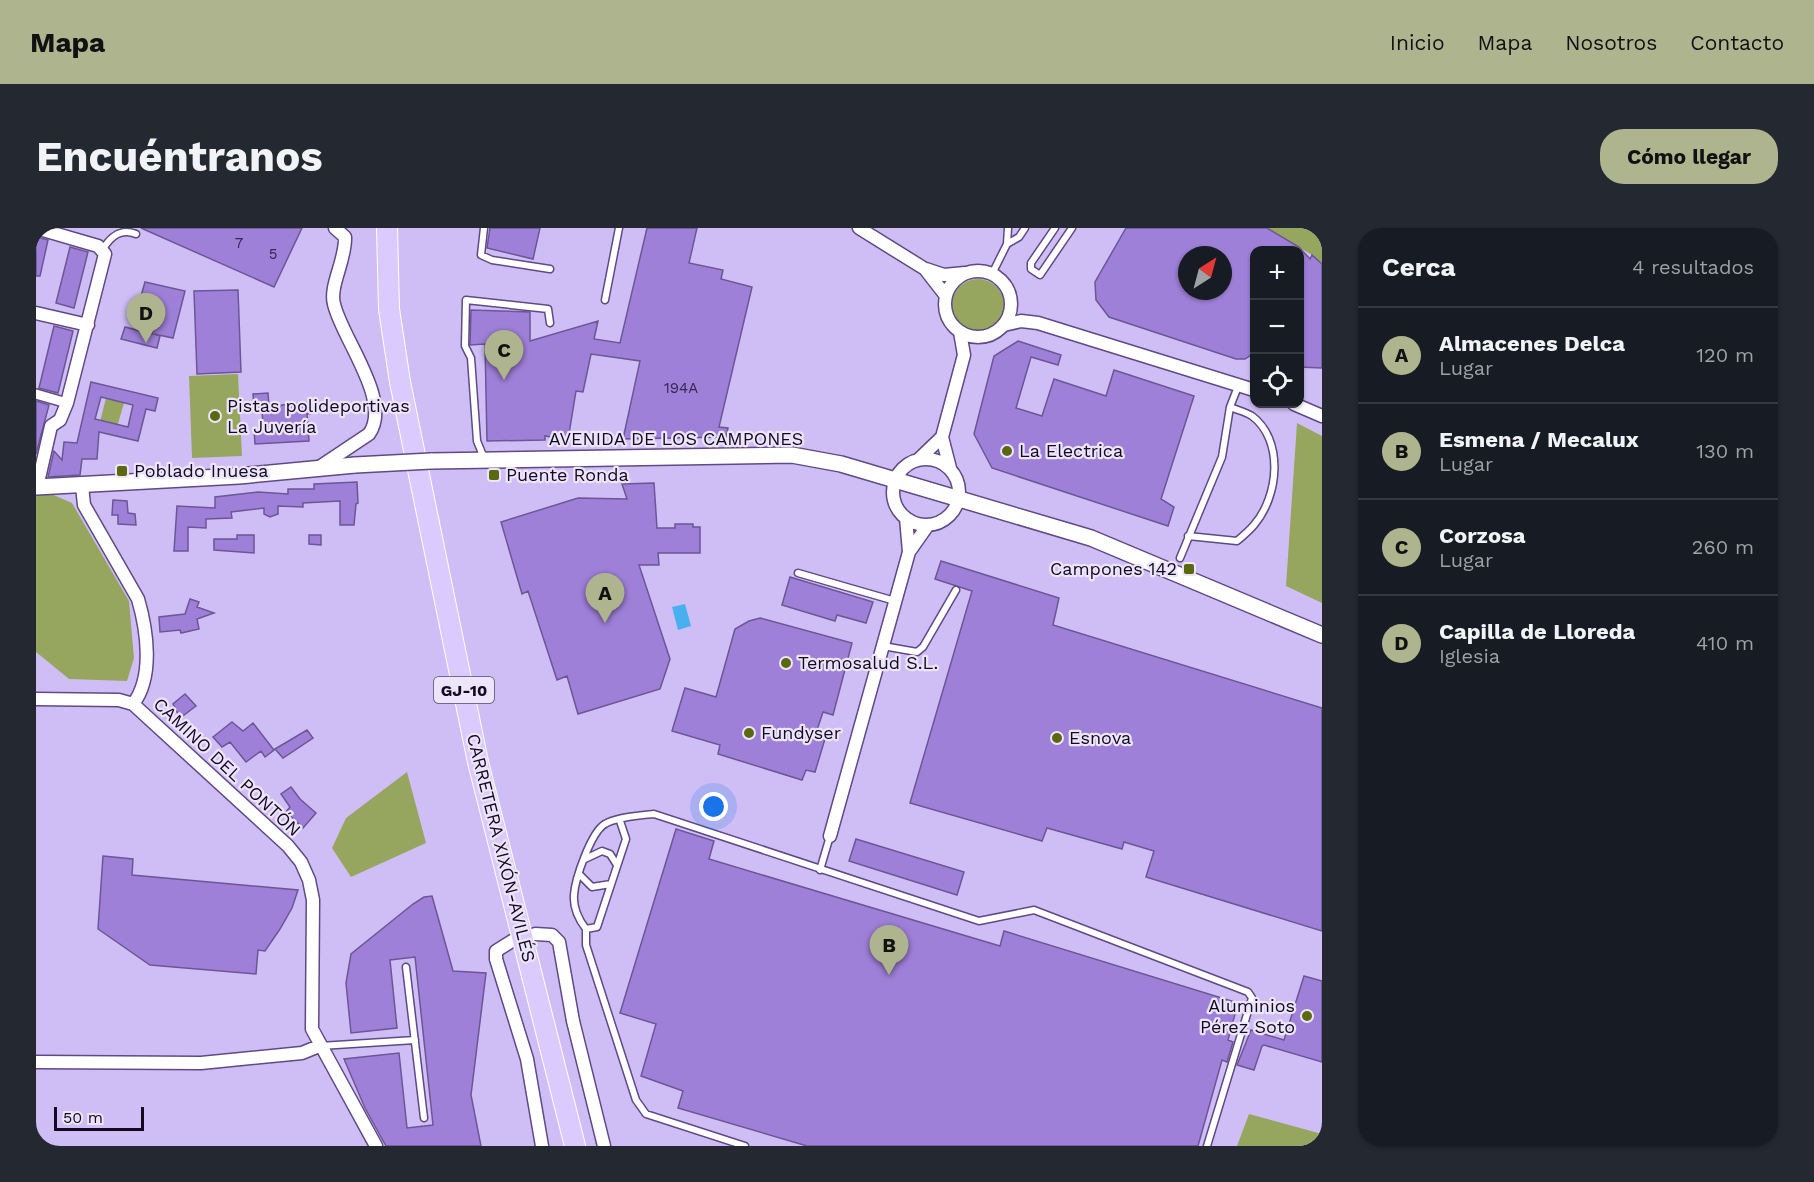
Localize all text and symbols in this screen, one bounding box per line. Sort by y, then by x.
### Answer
text: Mapa [30,26,105,59]
text: Inicio [1390,30,1445,55]
text: Mapa [1478,30,1532,55]
text: Nosotros [1565,30,1657,55]
text: Contacto [1690,30,1784,55]
button: Cómo llegar [1600,129,1778,184]
text: Encuéntranos [36,132,323,181]
house number: 7 [235,234,243,252]
house number: 5 [269,245,277,263]
north arrow [1178,246,1232,300]
map controls [1250,246,1304,408]
button: + [1250,246,1304,300]
text: Cerca [1382,252,1456,282]
text: 4 resultados [1632,255,1754,279]
pin: D [126,294,166,343]
button: − [1250,300,1304,354]
pin: C [484,330,524,380]
text: Almacenes Delca [1439,331,1625,356]
text: A [1395,343,1408,367]
text: 120 m [1696,343,1754,367]
button: locate [1250,354,1304,408]
text: Lugar [1439,356,1493,380]
house number: 194A [664,379,698,397]
place label: Pistas polideportivas La Juvería [227,395,410,437]
marker: Pistas polideportivas La Juvería [208,409,222,423]
text: Esmena / Mecalux [1439,427,1639,452]
street label: AVENIDA DE LOS CAMPONES [549,428,803,449]
text: B [1395,439,1408,463]
text: 130 m [1696,439,1754,463]
place label: La Electrica [1019,440,1123,461]
marker: La Electrica [1000,444,1014,458]
text: Lugar [1439,452,1493,476]
place label: Poblado Inuesa [134,460,268,481]
marker: Poblado Inuesa [115,464,129,478]
place label: Puente Ronda [506,464,629,485]
marker: Puente Ronda [487,468,501,482]
text: Corzosa [1439,523,1526,548]
text: C [1395,535,1408,559]
text: 260 m [1692,535,1754,559]
text: Lugar [1439,548,1493,572]
place label: Campones 142 [1050,558,1177,579]
marker: Campones 142 [1182,562,1196,576]
pin: A [586,574,624,623]
text: Capilla de Lloreda [1439,619,1635,644]
text: D [1394,631,1409,655]
text: 410 m [1696,631,1754,655]
text: Iglesia [1439,644,1500,668]
place label: Termosalud S.L. [798,652,938,673]
marker: Termosalud S.L. [779,656,793,670]
road number: GJ-10 [434,677,494,703]
street label: CAMINO DEL PONTÓN [149,693,305,840]
place label: Fundyser [761,722,841,743]
marker: Fundyser [742,726,756,740]
place label: Esnova [1069,727,1131,748]
street label: CARRETERA XIXÓN-AVILÉS [463,731,540,964]
marker: Esnova [1050,731,1064,745]
your location [699,792,728,821]
pin: B [870,926,908,975]
place label: Aluminios Pérez Soto [1200,995,1295,1037]
marker: Aluminios Pérez Soto [1300,1009,1314,1023]
scale bar [54,1104,144,1132]
text: 50 m [63,1108,103,1127]

